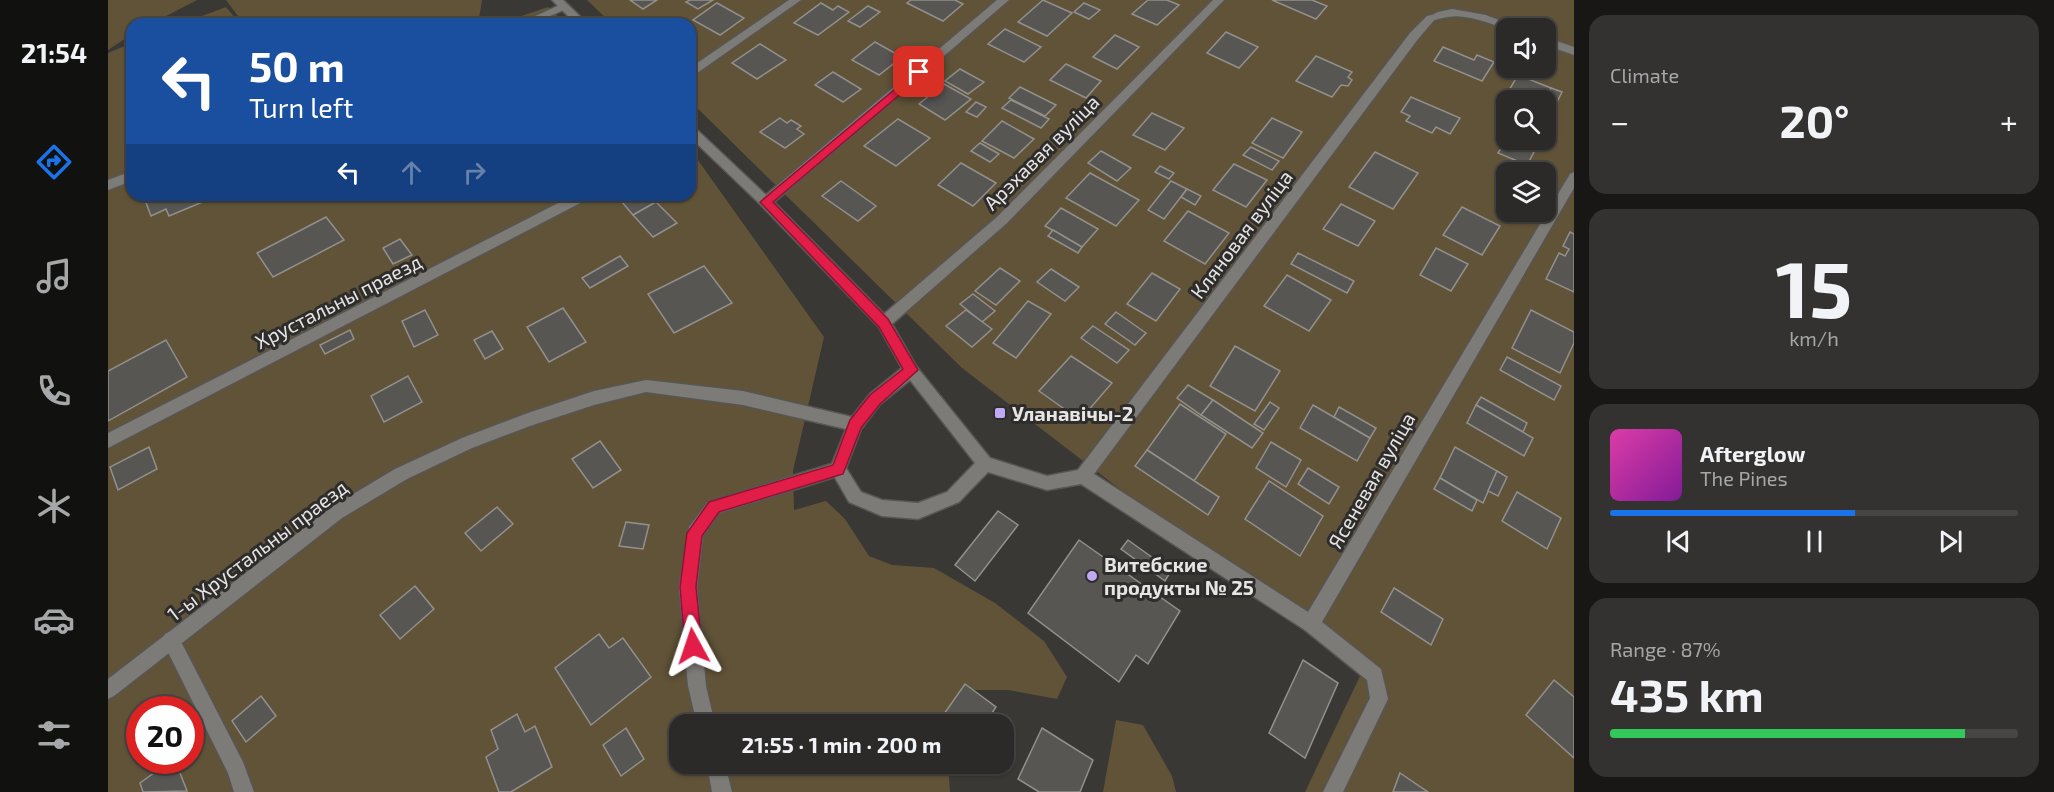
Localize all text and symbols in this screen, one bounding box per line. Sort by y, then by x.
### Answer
map controls [1496,18,1556,222]
button: sound [1496,18,1556,78]
text: 21:54 [21,36,87,68]
text: 50 m [249,40,345,90]
icon: left [150,42,228,120]
pin [893,46,944,97]
icon: arrive [902,55,935,88]
text: Climate [1610,63,1679,87]
street label: Арэхавая вуліца [978,89,1104,215]
button: search [1496,90,1556,150]
text: Turn left [249,91,353,123]
text: 20° [1780,93,1850,147]
text: − [1610,101,1629,141]
text: + [2000,101,2018,141]
icon: directions [33,141,75,183]
icon: left [332,156,365,189]
icon: ahead [395,156,428,189]
icon: right [458,156,491,189]
button: layers [1496,162,1556,222]
street label: Кляновая вуліца [1185,165,1298,304]
text: 15 [1776,240,1852,334]
street label: Хрустальны праезд [251,249,426,354]
icon: music [33,255,75,297]
text: km/h [1789,326,1839,350]
icon: phone [33,370,75,412]
place label: Уланавічы-2 [1012,401,1133,425]
marker: Уланавічы-2 [993,406,1007,420]
street label: Ясеневая вуліца [1322,408,1420,553]
text: Afterglow [1700,440,1805,466]
text: The Pines [1700,466,1788,490]
street label: 1-ы Хрустальны праезд [162,474,352,626]
icon: climate [33,485,75,527]
icon: previous [1662,525,1695,558]
icon: pause [1798,525,1831,558]
icon: next [1934,525,1967,558]
place label: Витебские продукты № 25 [1104,552,1254,599]
marker: Витебские продукты № 25 [1085,569,1099,583]
icon: car [33,599,75,641]
position arrow [661,614,725,678]
text: Range · 87% [1610,637,1721,661]
text: 435 km [1610,667,1764,721]
speed limit sign: 20 [126,696,204,774]
icon: filters [33,714,75,756]
text: 21:55 · 1 min · 200 m [742,731,941,757]

